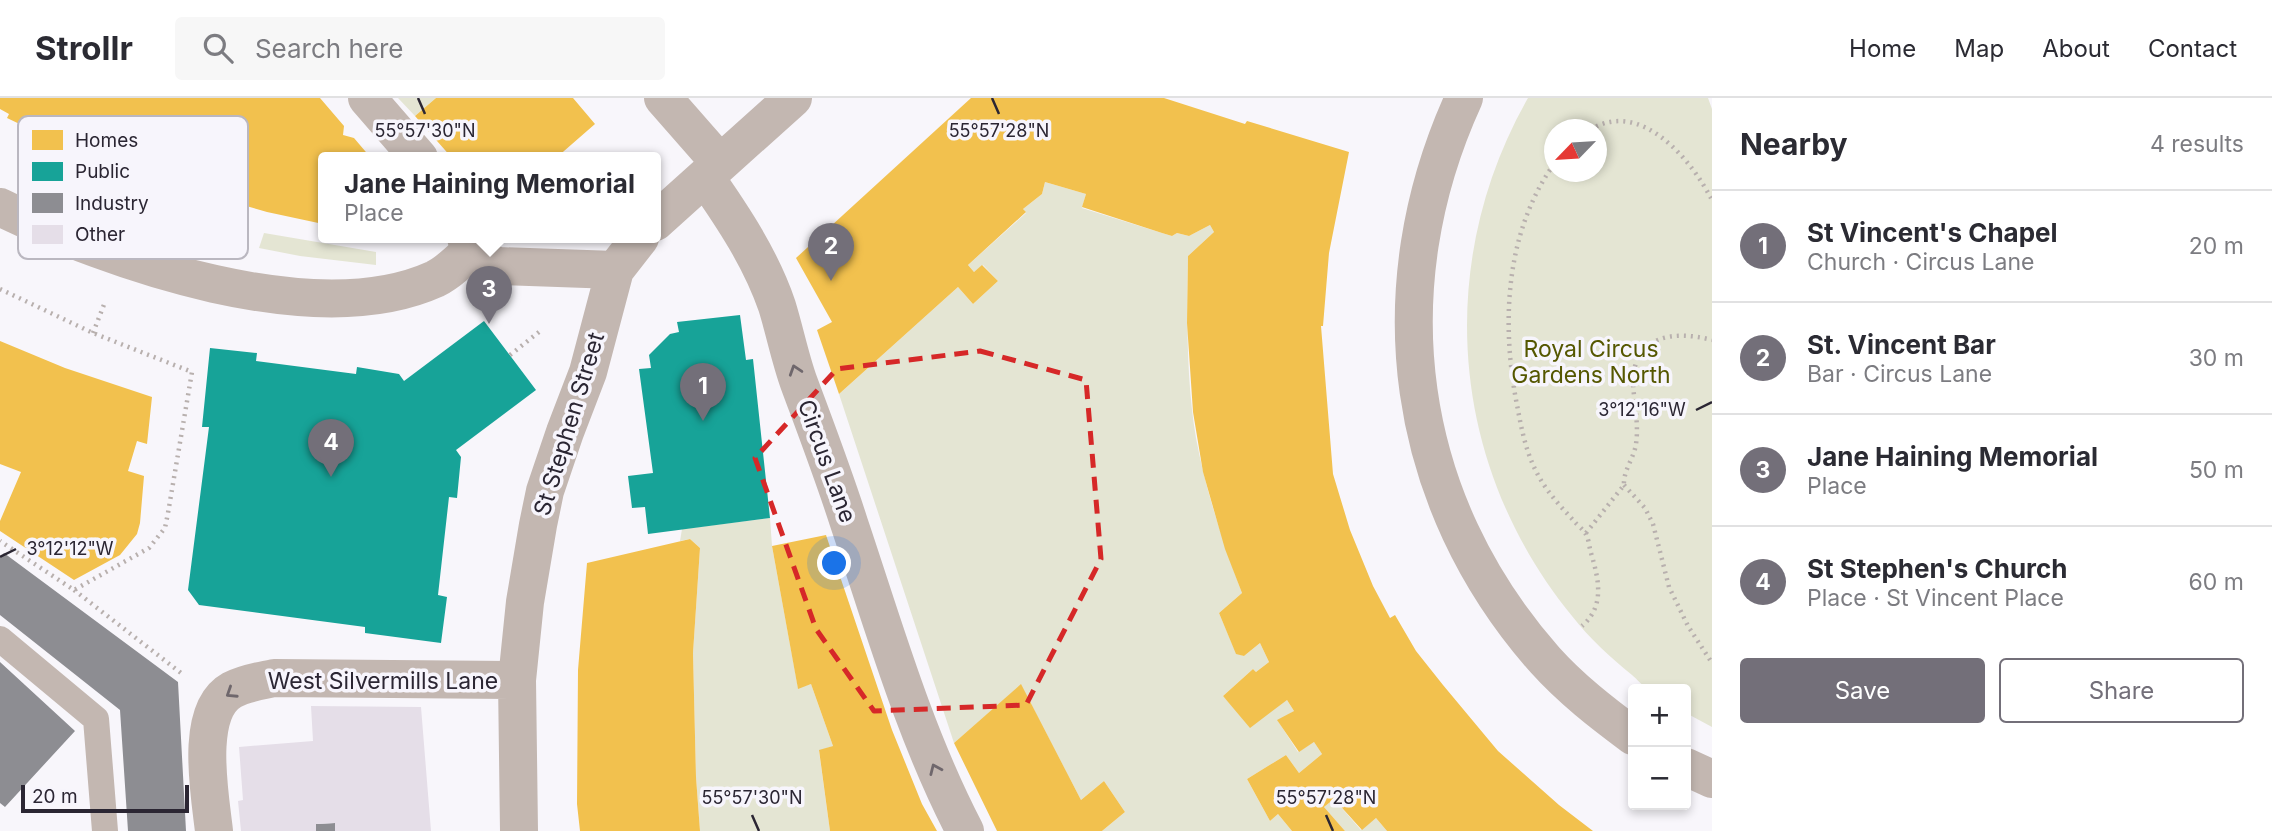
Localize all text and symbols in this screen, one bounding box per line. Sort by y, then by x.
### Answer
search box [175,17,665,80]
text: Strollr [35,28,133,68]
icon: search [199,29,237,67]
text: Search here [255,33,404,64]
text: Home [1849,34,1916,63]
text: Map [1954,34,2004,63]
text: About [2042,34,2110,63]
text: Contact [2148,34,2237,63]
legend [18,116,248,259]
north arrow [1544,119,1607,182]
text: 55°57'30"N [374,120,476,141]
text: 55°57'28"N [949,120,1049,141]
text: Nearby [1740,126,1848,162]
text: Homes [75,129,138,152]
text: 4 results [2150,130,2244,158]
popup [318,152,661,243]
text: Public [75,160,130,183]
text: Jane Haining Memorial [344,168,635,199]
text: Industry [75,192,149,215]
text: Place [344,199,404,227]
text: St Vincent's Chapel [1807,217,2058,248]
text: Other [75,223,125,246]
pin: 2 [808,223,854,281]
text: 1 [1758,232,1768,260]
text: 20 m [2189,232,2244,260]
text: Church · Circus Lane [1807,248,2035,276]
pin: 3 [466,266,512,324]
street label: St Stephen Street [528,328,610,519]
text: St. Vincent Bar [1807,329,1996,360]
park label: Royal Circus Gardens North [1511,335,1671,389]
text: 2 [1756,344,1770,372]
text: 30 m [2189,344,2244,372]
text: Bar · Circus Lane [1807,360,1992,388]
pin: 1 [680,363,726,421]
one-way arrow [789,364,803,377]
street label: Circus Lane [792,396,862,526]
text: 3°12'16"W [1598,399,1686,420]
pin: 4 [308,419,354,477]
text: Jane Haining Memorial [1807,441,2098,472]
text: 3 [1756,456,1770,484]
text: 50 m [2189,456,2244,484]
text: Place [1807,472,1867,500]
text: 3°12'12"W [26,538,114,559]
your location [817,546,851,580]
text: St Stephen's Church [1807,553,2068,584]
text: 4 [1755,568,1771,596]
text: 60 m [2189,568,2244,596]
text: Place · St Vincent Place [1807,584,2064,612]
button: Save [1740,658,1985,723]
button: Share [1999,658,2244,723]
street label: West Silvermills Lane [268,667,498,695]
one-way arrow [226,684,239,697]
map controls [1628,684,1691,810]
button: + [1628,684,1691,747]
button: − [1628,747,1691,810]
one-way arrow [929,764,943,777]
scale bar [21,782,189,814]
text: 20 m [32,785,78,808]
text: 55°57'30"N [701,787,803,808]
text: 55°57'28"N [1276,787,1376,808]

